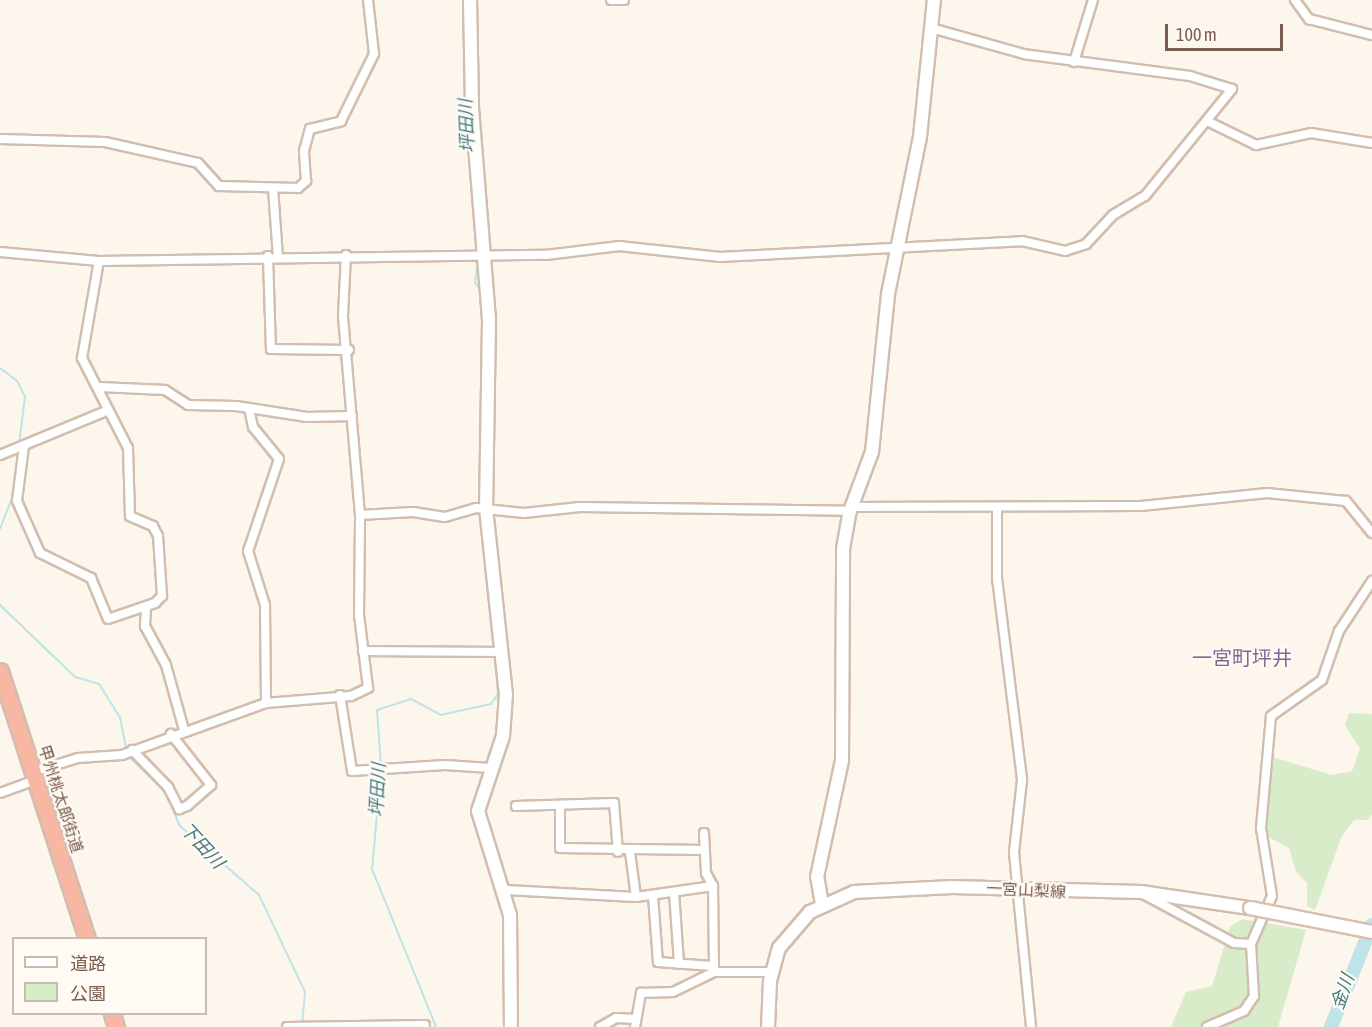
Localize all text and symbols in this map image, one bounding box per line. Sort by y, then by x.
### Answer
scale bar [1168,12,1286,50]
text: 100 m [1176,24,1217,45]
water label: 坪田川 [455,98,479,154]
district label: 一宮町坪井 [1192,645,1292,669]
street label: 甲州桃太郎街道 [35,743,87,855]
water label: 坪田川 [366,762,390,818]
water label: 下田川 [176,819,228,873]
street label: 一宮山梨線 [986,878,1066,902]
legend [12,937,207,1015]
text: 道路 [70,953,106,974]
water label: 金川 [1327,971,1359,1013]
text: 公園 [70,983,106,1004]

